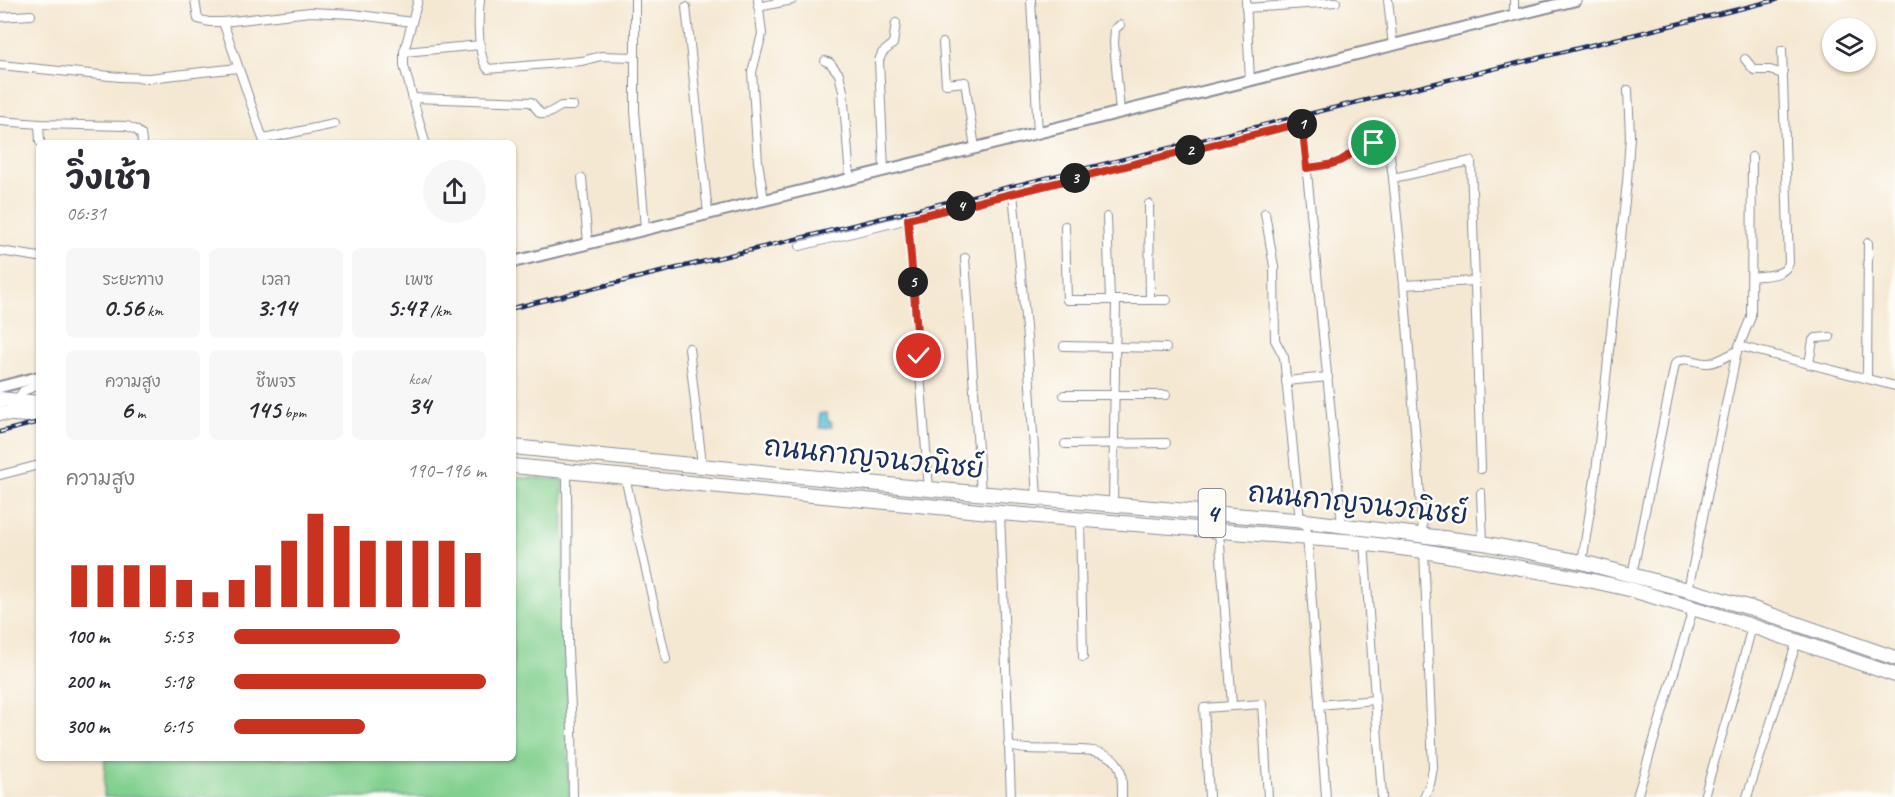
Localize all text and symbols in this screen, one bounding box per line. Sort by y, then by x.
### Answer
map controls [1822,18,1876,72]
button: layers [1822,18,1876,72]
pin: 1 [1287,109,1317,139]
text: 1 [1298,114,1306,134]
pin [1348,117,1399,168]
icon: arrive [1357,126,1390,159]
pin: 2 [1175,135,1205,165]
text: 2 [1186,140,1194,160]
text: วิ่งเช้า [66,157,151,199]
button: share [423,160,486,223]
pin: 3 [1060,163,1090,193]
text: 3 [1071,168,1079,188]
pin: 4 [946,191,976,221]
text: 4 [957,196,965,216]
text: 06:31 [66,201,106,226]
pin: 5 [898,267,928,297]
text: ระยะทาง [102,270,164,290]
text: เวลา [261,270,291,290]
text: เพซ [405,270,433,290]
text: 5 [910,272,916,292]
text: 0.56 [103,291,143,324]
text: 3:14 [256,291,296,324]
text: 5:47 [387,291,426,324]
text: km [143,301,163,321]
text: /km [426,301,451,321]
pin [893,330,944,381]
icon: check [902,339,935,372]
text: kcal [408,369,430,389]
text: ความสูง [105,372,161,392]
text: ชีพจร [256,372,296,392]
text: 34 [407,389,431,422]
text: 6 [120,393,133,426]
text: 145 [246,393,280,426]
text: m [133,403,146,423]
text: bpm [280,403,306,423]
street label: ถนนกาญจนวณิชย์ [762,426,986,486]
text: 190–196 m [407,458,486,483]
text: ความสูง [66,466,135,491]
street label: ถนนกาญจนวณิชย์ [1246,472,1470,532]
road number: 4 [1198,489,1226,537]
text: 100 m [66,624,109,649]
text: 5:53 [162,624,193,649]
text: 200 m [66,669,109,694]
text: 5:18 [162,669,193,694]
text: 300 m [66,714,109,739]
text: 6:15 [162,714,193,739]

